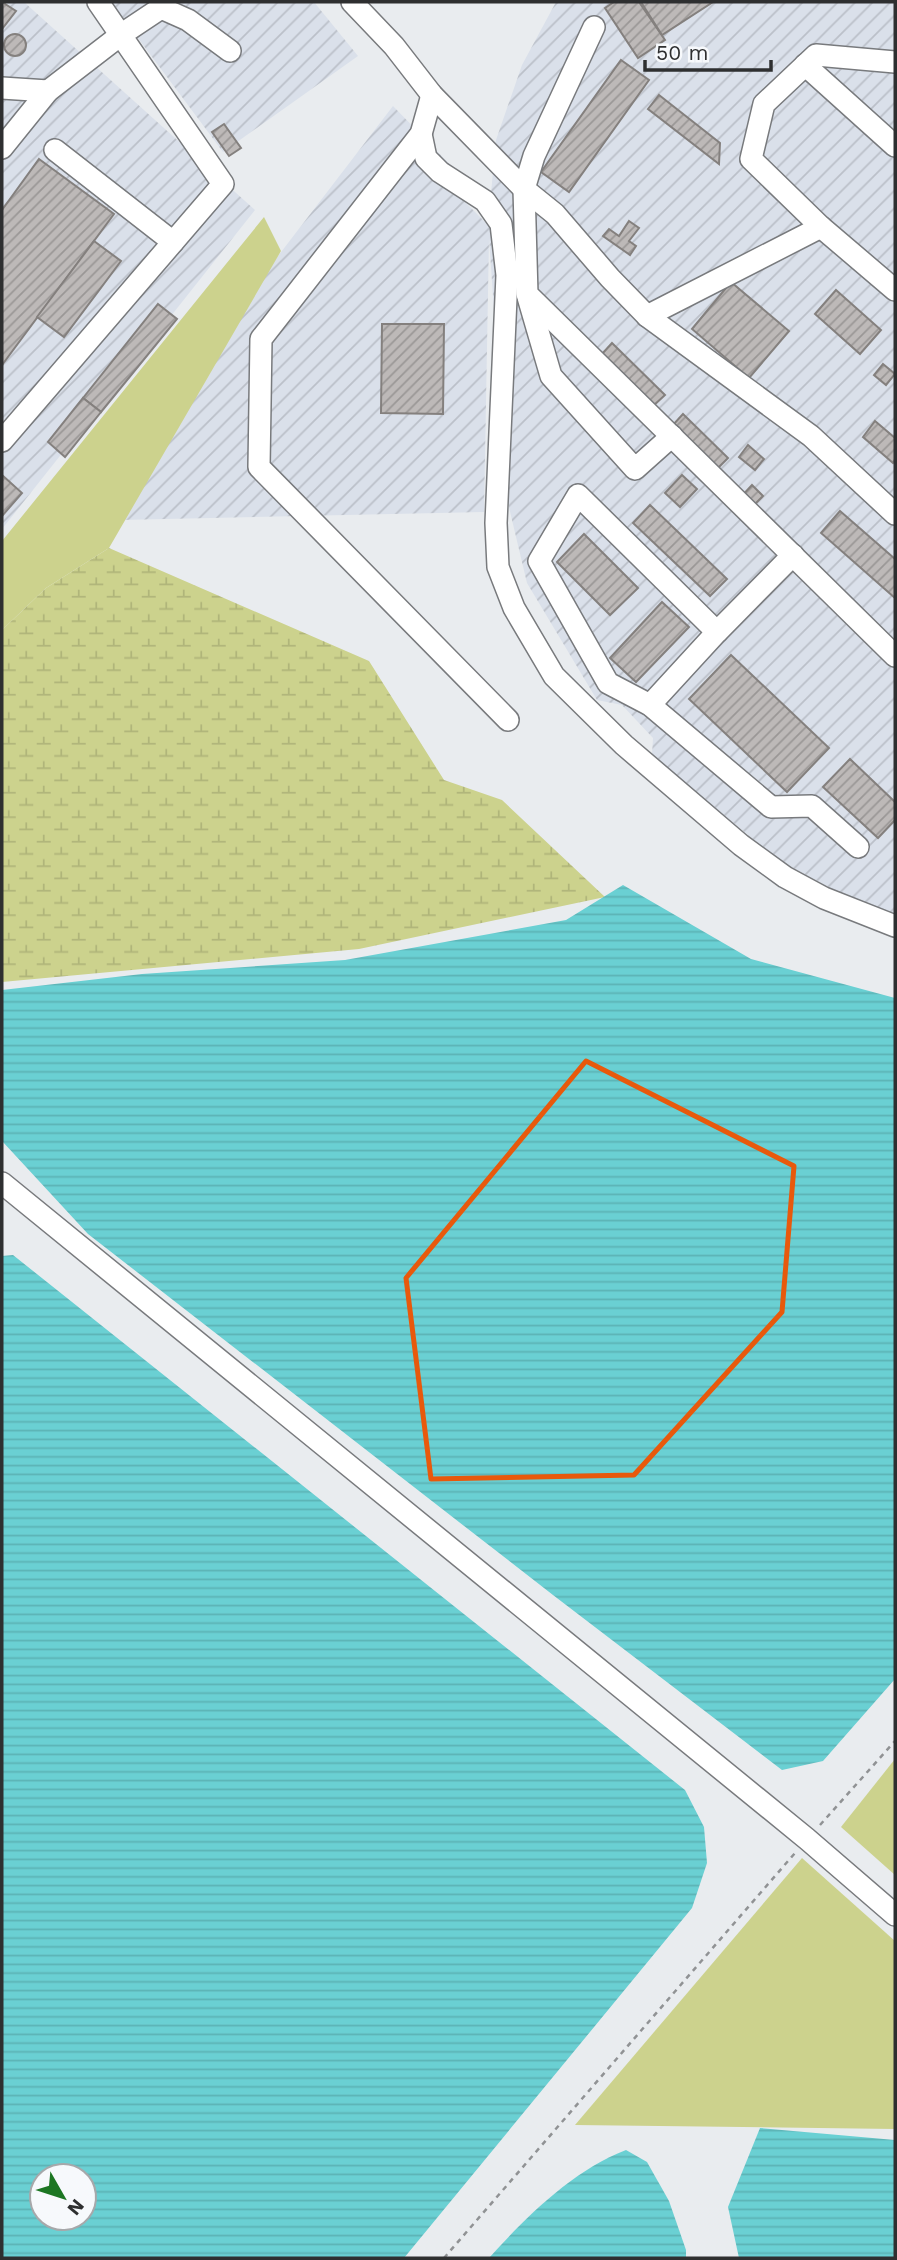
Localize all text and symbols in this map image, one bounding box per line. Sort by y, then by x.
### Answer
scale bar [645,28,771,72]
text: 50 m [656,40,708,65]
north arrow [28,2162,98,2232]
text: N [62,2195,89,2220]

